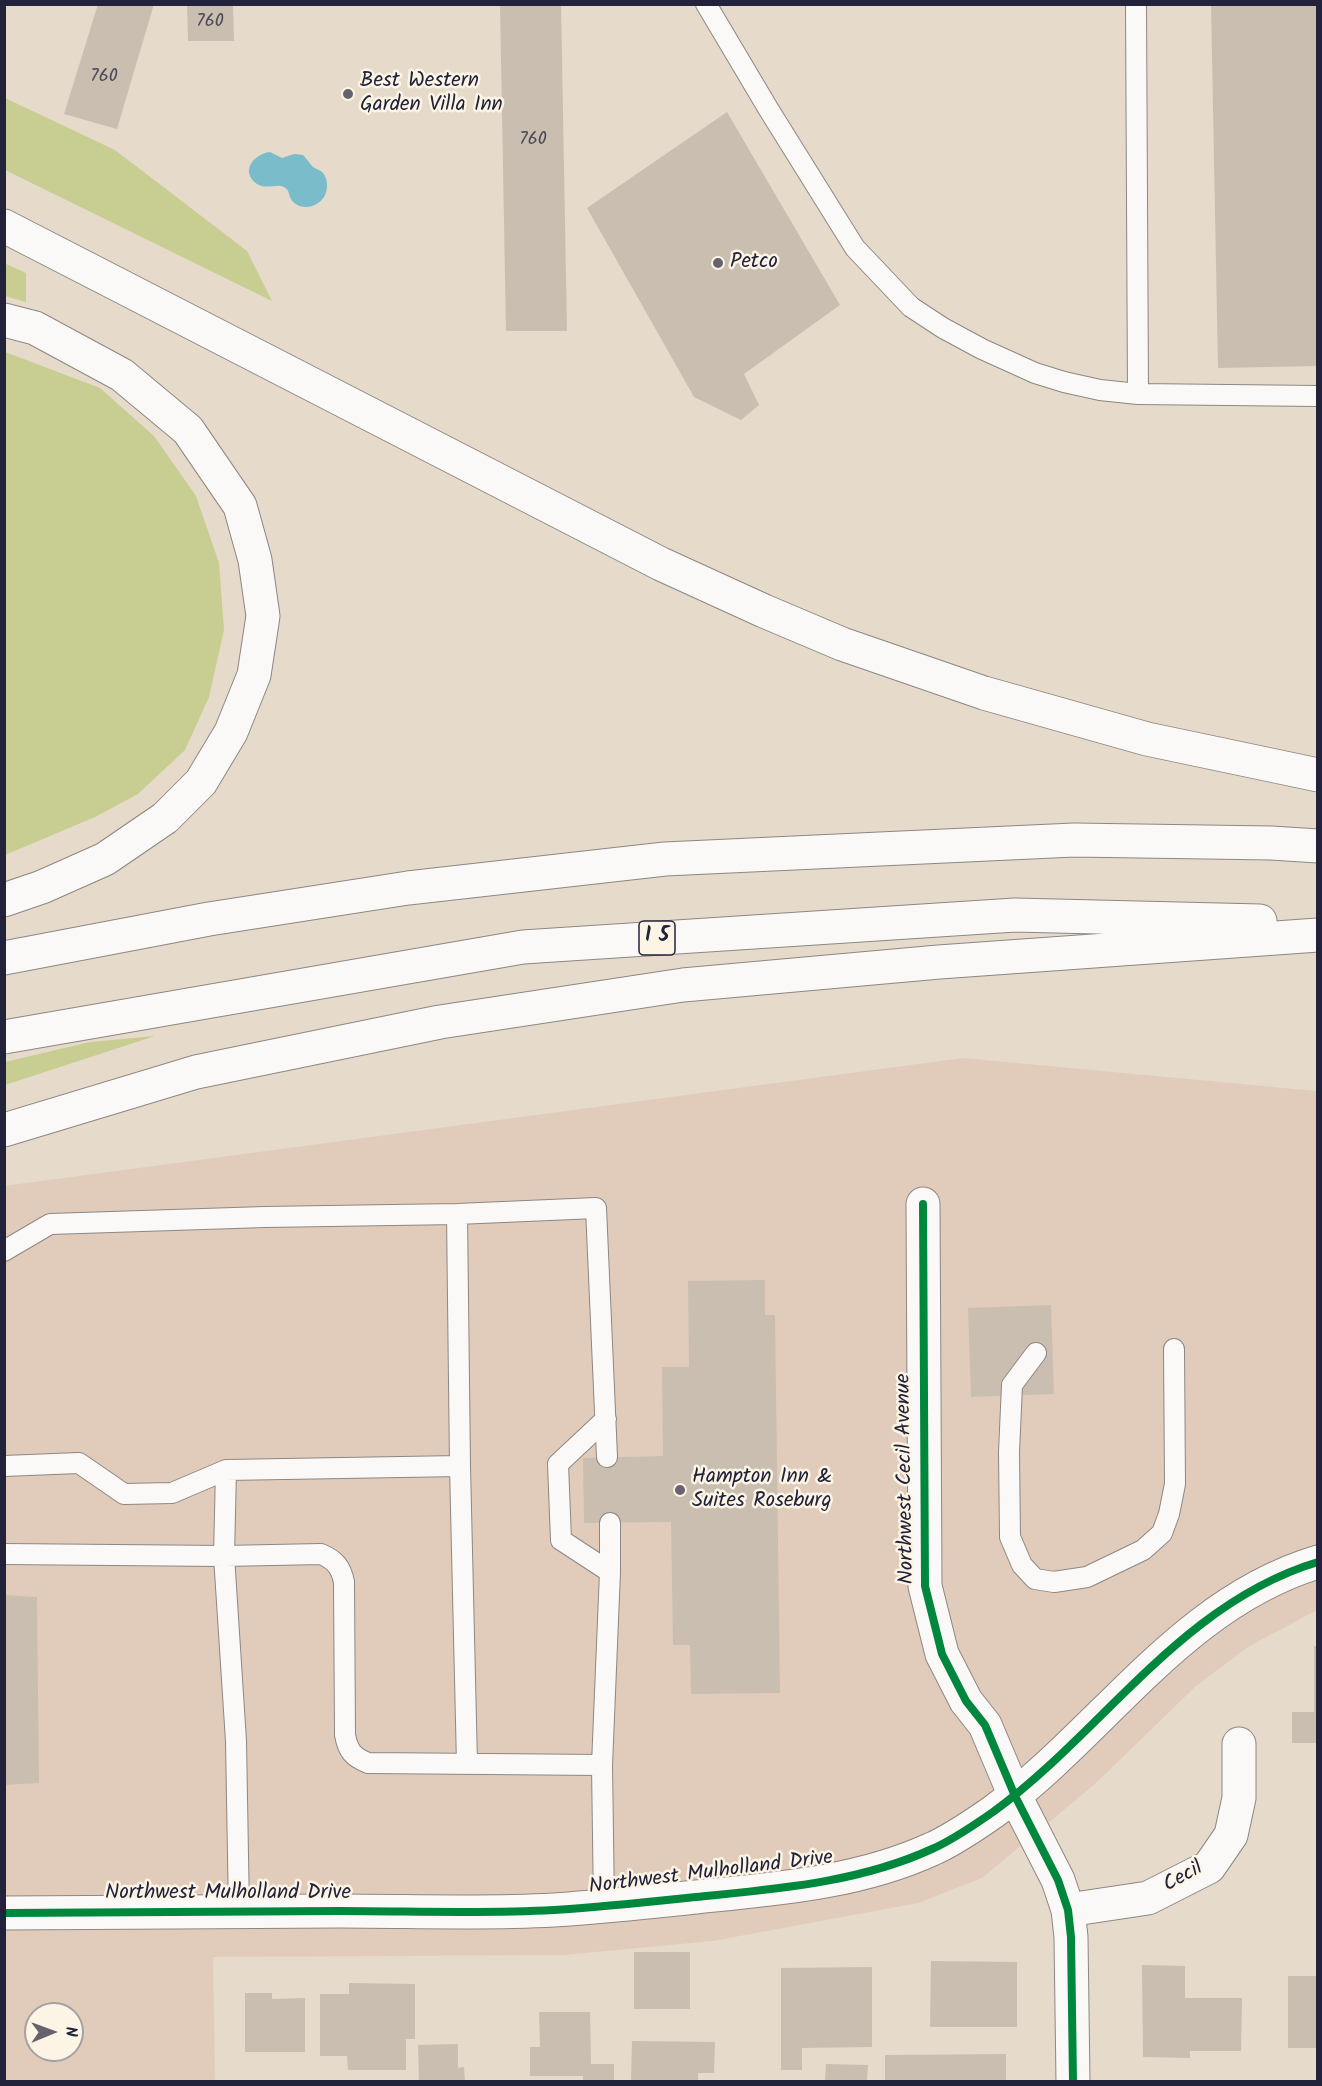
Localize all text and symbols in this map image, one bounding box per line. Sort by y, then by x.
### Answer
house number: 760 [196,12,224,34]
house number: 760 [90,67,118,89]
place label: Best Western Garden Villa Inn [360,69,503,119]
marker: Best Western Garden Villa Inn [341,87,355,101]
house number: 760 [519,130,547,152]
place label: Petco [730,250,778,276]
marker: Petco [711,256,725,270]
road number: I 5 [639,921,675,955]
street label: Northwest Cecil Avenue [893,1373,921,1585]
place label: Hampton Inn & Suites Roseburg [692,1465,832,1515]
marker: Hampton Inn & Suites Roseburg [673,1483,687,1497]
street label: Northwest Mulholland Drive [587,1847,835,1901]
street label: Cecil [1160,1857,1208,1899]
street label: Northwest Mulholland Drive [105,1881,351,1907]
north arrow [24,2002,84,2062]
text: N [58,2026,83,2037]

